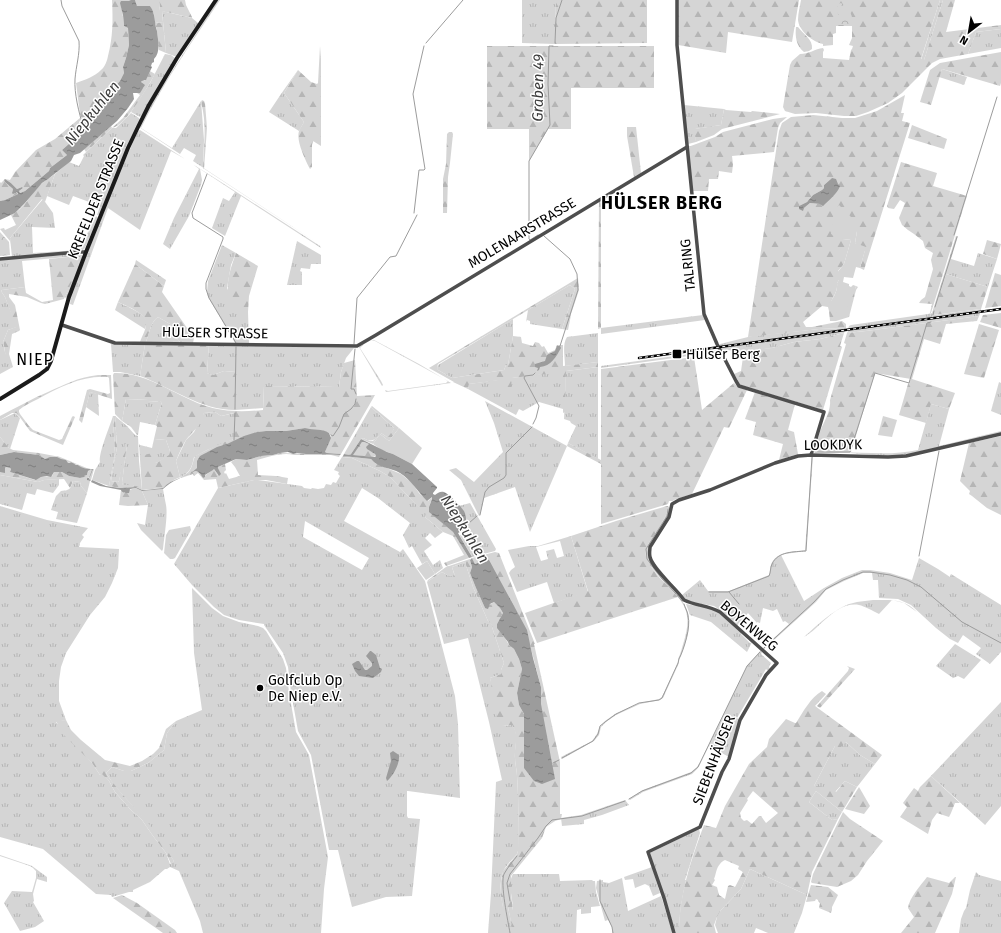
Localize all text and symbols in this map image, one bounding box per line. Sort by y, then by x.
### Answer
north arrow [949,12,989,52]
text: N [958,33,971,48]
water label: Graben 49 [528,54,548,122]
water label: Niepkuhlen [61,77,123,149]
street label: KREFELDER STRASSE [64,137,128,261]
district label: HÜLSER BERG [601,192,723,214]
street label: MOLENAARSTRASSE [465,194,579,272]
street label: TALRING [677,238,699,292]
street label: HÜLSER STRASSE [162,323,268,342]
place label: Hülser Berg [686,346,760,363]
marker: Hülser Berg [671,348,683,360]
district label: NIEP [16,350,54,369]
street label: LOOKDYK [804,436,863,454]
water label: Niepkuhlen [437,492,493,566]
street label: BOYENWEG [717,597,781,655]
place label: Golfclub Op De Niep e.V. [268,672,343,705]
marker: Golfclub Op De Niep e.V. [255,683,265,693]
street label: SIEBENHÄUSER [689,712,739,807]

